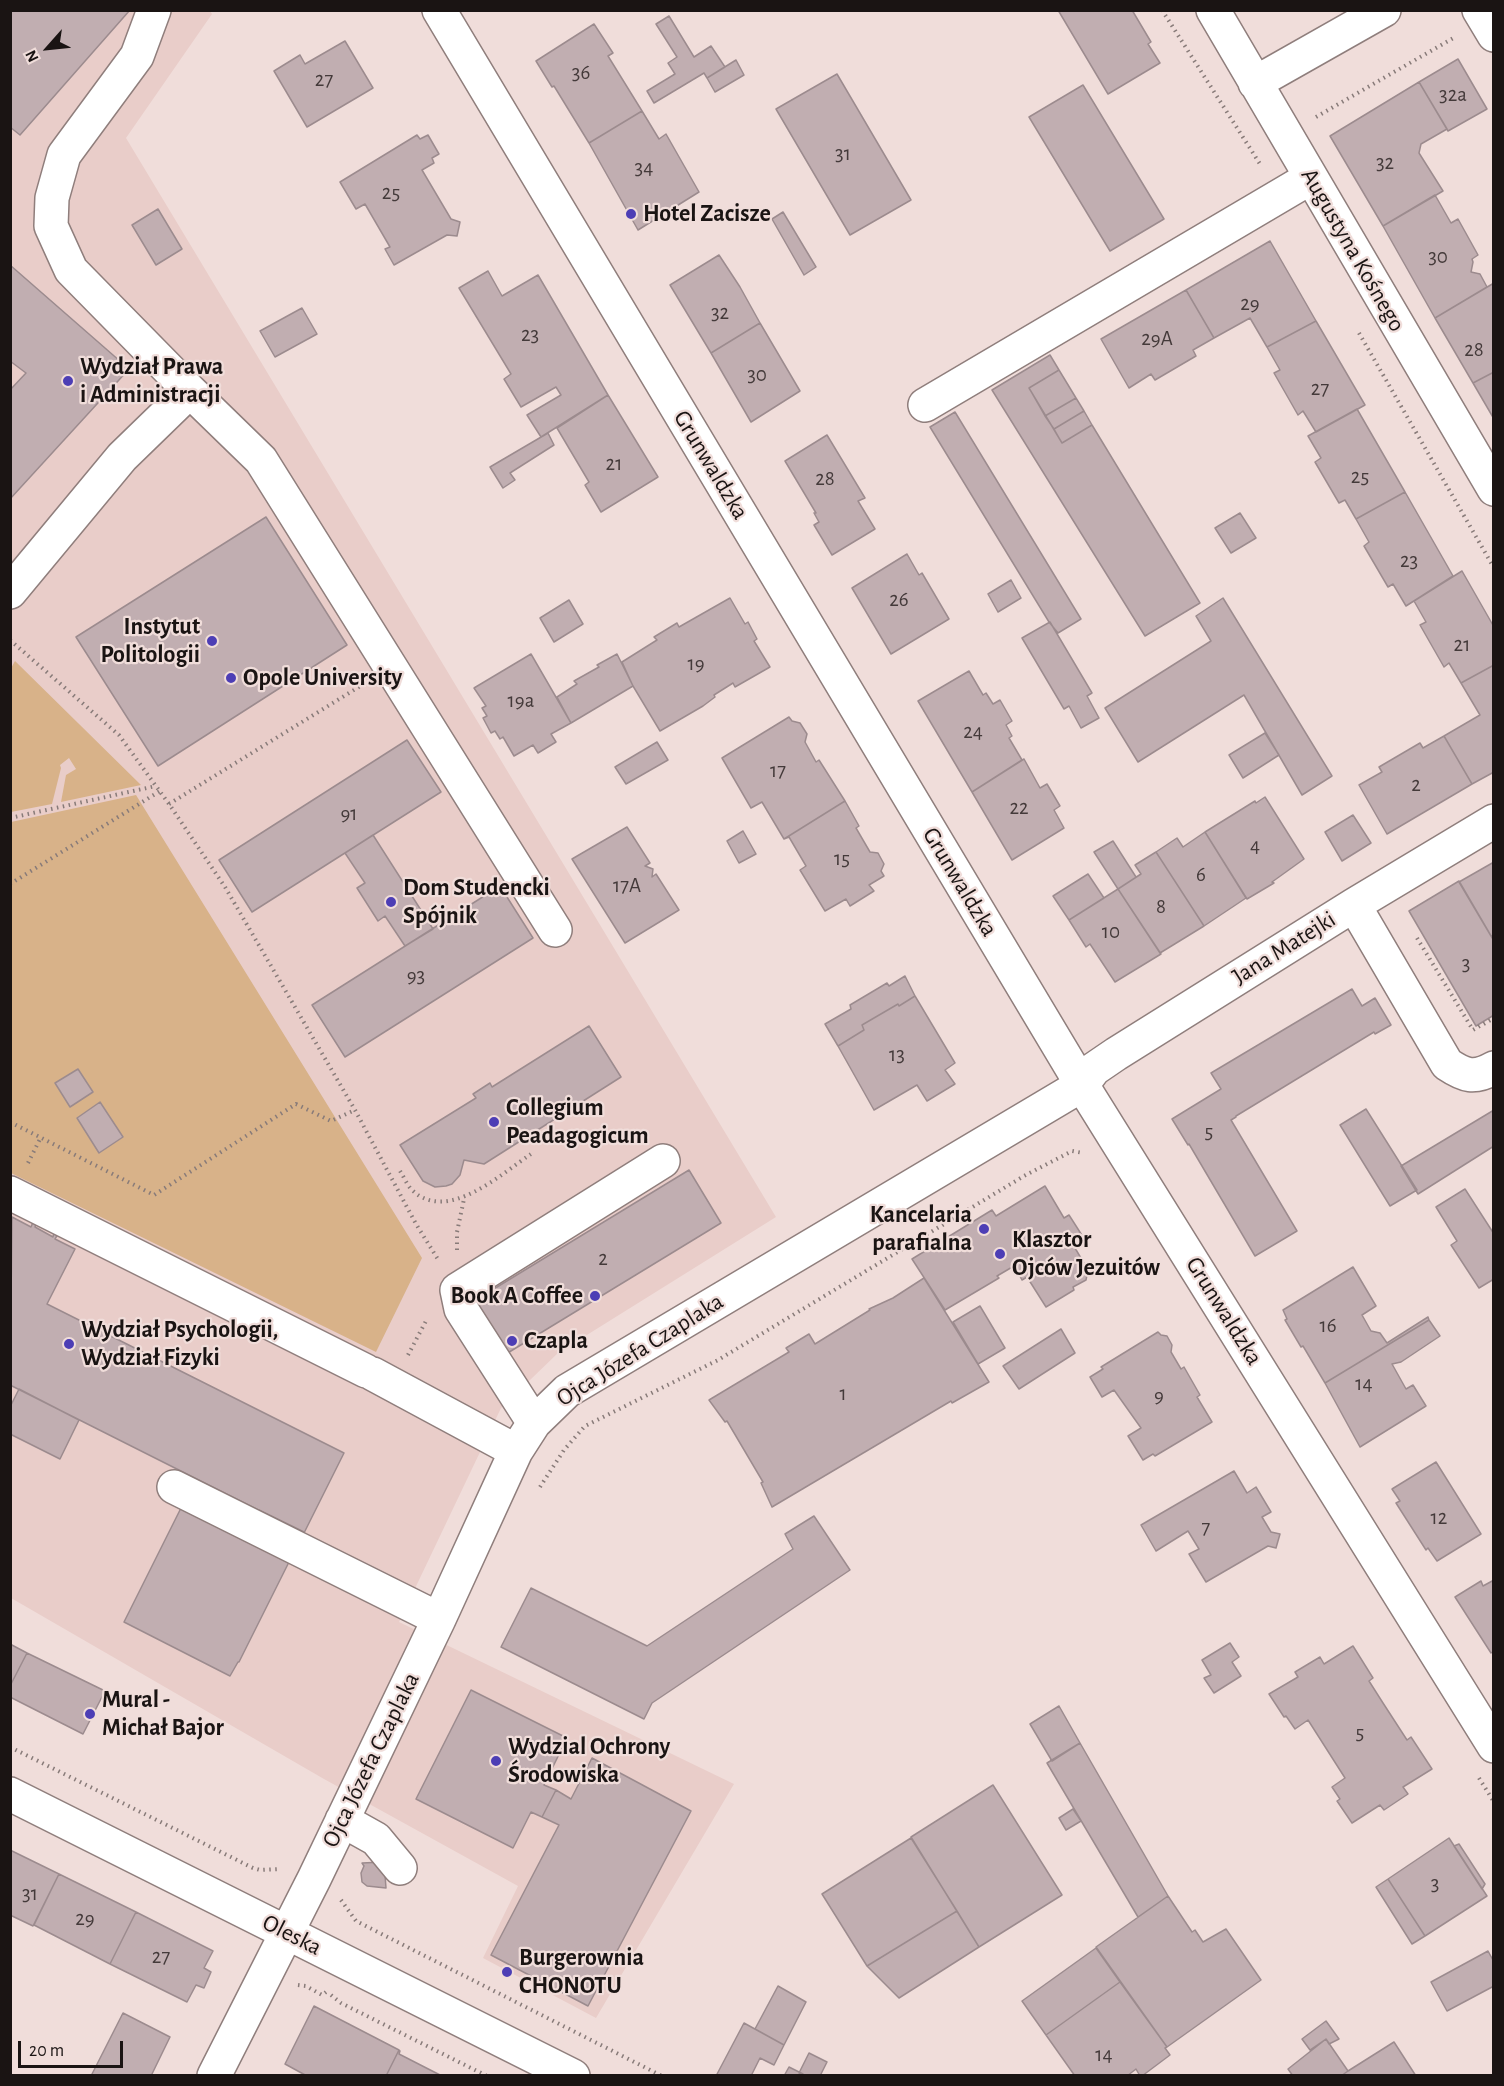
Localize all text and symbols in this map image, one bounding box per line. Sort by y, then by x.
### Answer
north arrow [18,18,78,78]
text: N [22,48,42,65]
house number: 36 [572,60,590,86]
house number: 27 [315,67,333,93]
house number: 32a [1439,82,1467,108]
house number: 31 [835,141,851,167]
house number: 32 [1376,150,1394,176]
house number: 34 [635,155,653,181]
street label: Augustyna Kośnego [1295,163,1411,337]
house number: 25 [382,180,400,206]
place label: Hotel Zacisze [643,200,771,228]
marker: Hotel Zacisze [624,207,638,221]
house number: 30 [1428,244,1448,270]
house number: 29 [1240,291,1260,317]
house number: 32 [711,300,729,326]
house number: 23 [521,322,539,348]
house number: 29A [1141,326,1173,352]
house number: 28 [1464,337,1484,363]
place label: Wydział Prawa i Administracji [80,353,223,409]
house number: 30 [747,362,767,388]
marker: Wydział Prawa i Administracji [61,374,75,388]
house number: 27 [1311,376,1329,402]
street label: Grunwaldzka [667,405,755,525]
house number: 21 [606,451,622,477]
house number: 25 [1351,464,1369,490]
house number: 28 [815,466,835,492]
house number: 23 [1400,548,1418,574]
house number: 26 [889,587,909,613]
place label: Instytut Politologii [101,613,200,669]
house number: 21 [1454,632,1470,658]
marker: Instytut Politologii [205,634,219,648]
house number: 19 [687,651,705,677]
place label: Opole University [243,664,402,692]
marker: Opole University [224,671,238,685]
house number: 19a [508,688,534,714]
house number: 24 [963,719,983,745]
house number: 17 [770,758,786,784]
house number: 2 [1411,772,1421,798]
house number: 22 [1009,795,1029,821]
house number: 91 [340,801,358,827]
street label: Grunwaldzka [916,822,1004,942]
house number: 4 [1250,833,1260,859]
house number: 15 [834,846,850,872]
house number: 6 [1196,862,1206,888]
house number: 17A [613,873,641,899]
place label: Dom Studencki Spójnik [403,874,550,930]
house number: 8 [1156,894,1166,920]
marker: Dom Studencki Spójnik [384,895,398,909]
street label: Jana Matejki [1227,905,1341,991]
house number: 10 [1102,919,1120,945]
house number: 3 [1462,951,1470,977]
house number: 93 [407,963,425,989]
house number: 13 [889,1042,905,1068]
place label: Collegium Peadagogicum [506,1094,649,1150]
marker: Collegium Peadagogicum [487,1115,501,1129]
house number: 5 [1205,1119,1213,1145]
place label: Kancelaria parafialna [870,1201,972,1257]
marker: Kancelaria parafialna [977,1222,991,1236]
place label: Klasztor Ojców Jezuitów [1012,1226,1160,1282]
house number: 2 [598,1246,608,1272]
marker: Klasztor Ojców Jezuitów [993,1247,1007,1261]
street label: Grunwaldzka [1179,1252,1269,1370]
place label: Book A Coffee [451,1282,583,1310]
street label: Ojca Józefa Czaplaka [551,1287,729,1413]
marker: Book A Coffee [588,1289,602,1303]
house number: 16 [1319,1313,1337,1339]
place label: Wydział Psychologii, Wydział Fizyki [81,1316,278,1372]
place label: Czapla [524,1327,588,1355]
marker: Czapla [505,1334,519,1348]
marker: Wydział Psychologii, Wydział Fizyki [62,1337,76,1351]
house number: 14 [1355,1371,1373,1397]
house number: 1 [839,1381,847,1407]
house number: 9 [1154,1383,1164,1409]
house number: 12 [1431,1505,1447,1531]
house number: 7 [1202,1515,1210,1541]
street label: Ojca Józefa Czaplaka [316,1668,426,1852]
place label: Mural - Michał Bajor [102,1686,224,1742]
marker: Mural - Michał Bajor [83,1707,97,1721]
house number: 5 [1356,1720,1364,1746]
place label: Wydzial Ochrony Środowiska [508,1733,670,1789]
marker: Wydzial Ochrony Środowiska [489,1754,503,1768]
house number: 3 [1431,1871,1439,1897]
house number: 31 [22,1881,38,1907]
house number: 29 [75,1906,95,1932]
street label: Oleska [258,1908,326,1962]
house number: 27 [152,1944,170,1970]
place label: Burgerownia CHONOTU [519,1944,644,2000]
marker: Burgerownia CHONOTU [500,1965,514,1979]
scale bar [21,2029,126,2067]
text: 20 m [29,2042,64,2060]
house number: 14 [1095,2042,1113,2068]

